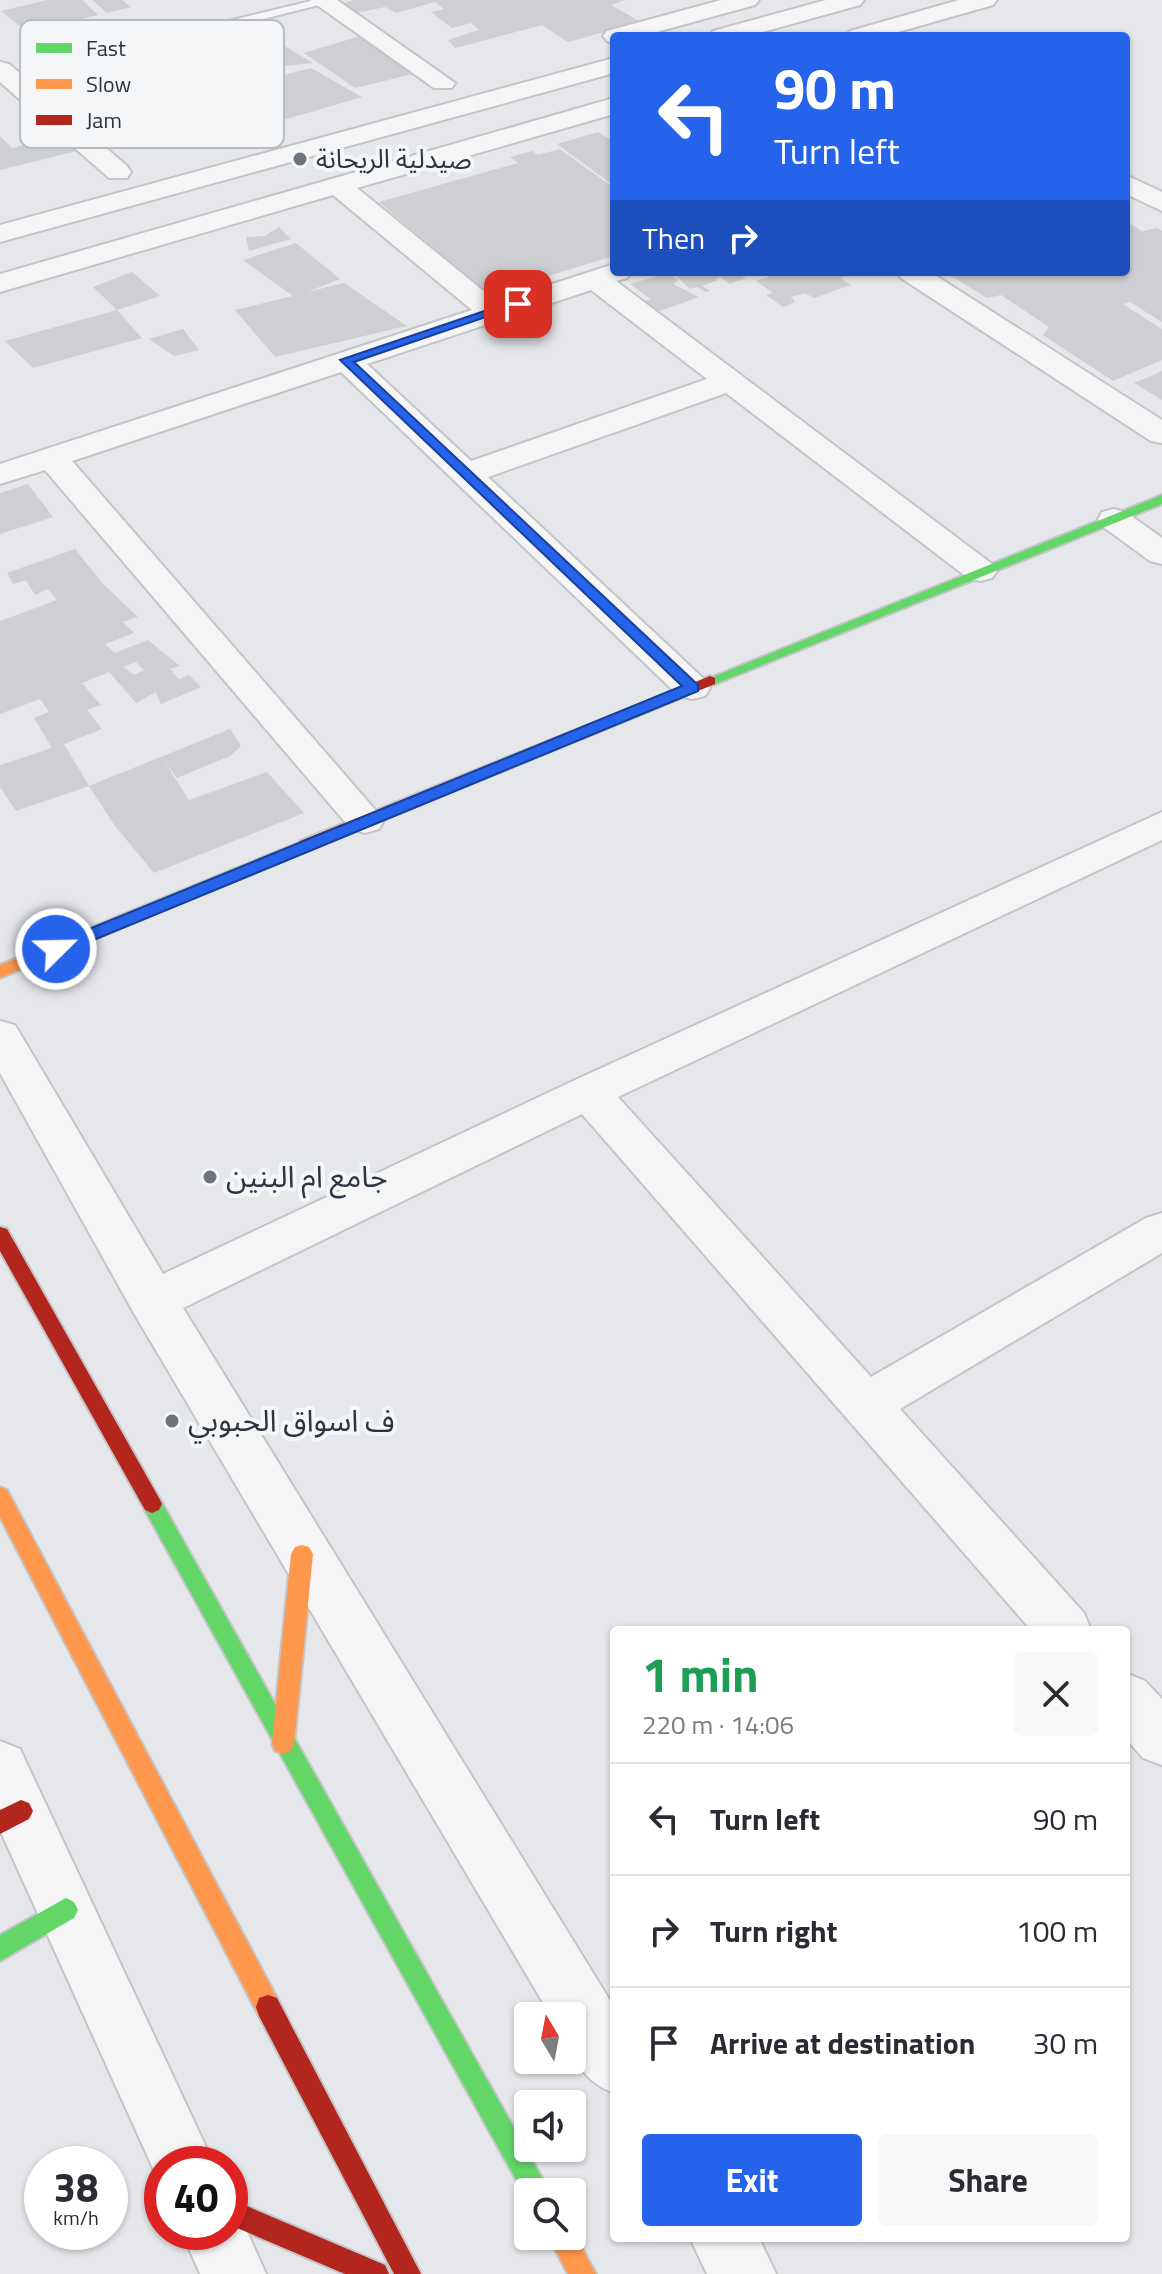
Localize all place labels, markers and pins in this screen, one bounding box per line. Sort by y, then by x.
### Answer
place label: صيدلية الريحانة [316,139,472,178]
marker: صيدلية الريحانة [291,150,309,168]
pin [484,270,552,338]
place label: جامع ام البنين [226,1153,388,1199]
marker: جامع ام البنين [201,1168,219,1186]
place label: ف اسواق الحبوبي [188,1397,395,1444]
marker: ف اسواق الحبوبي [163,1412,181,1430]

